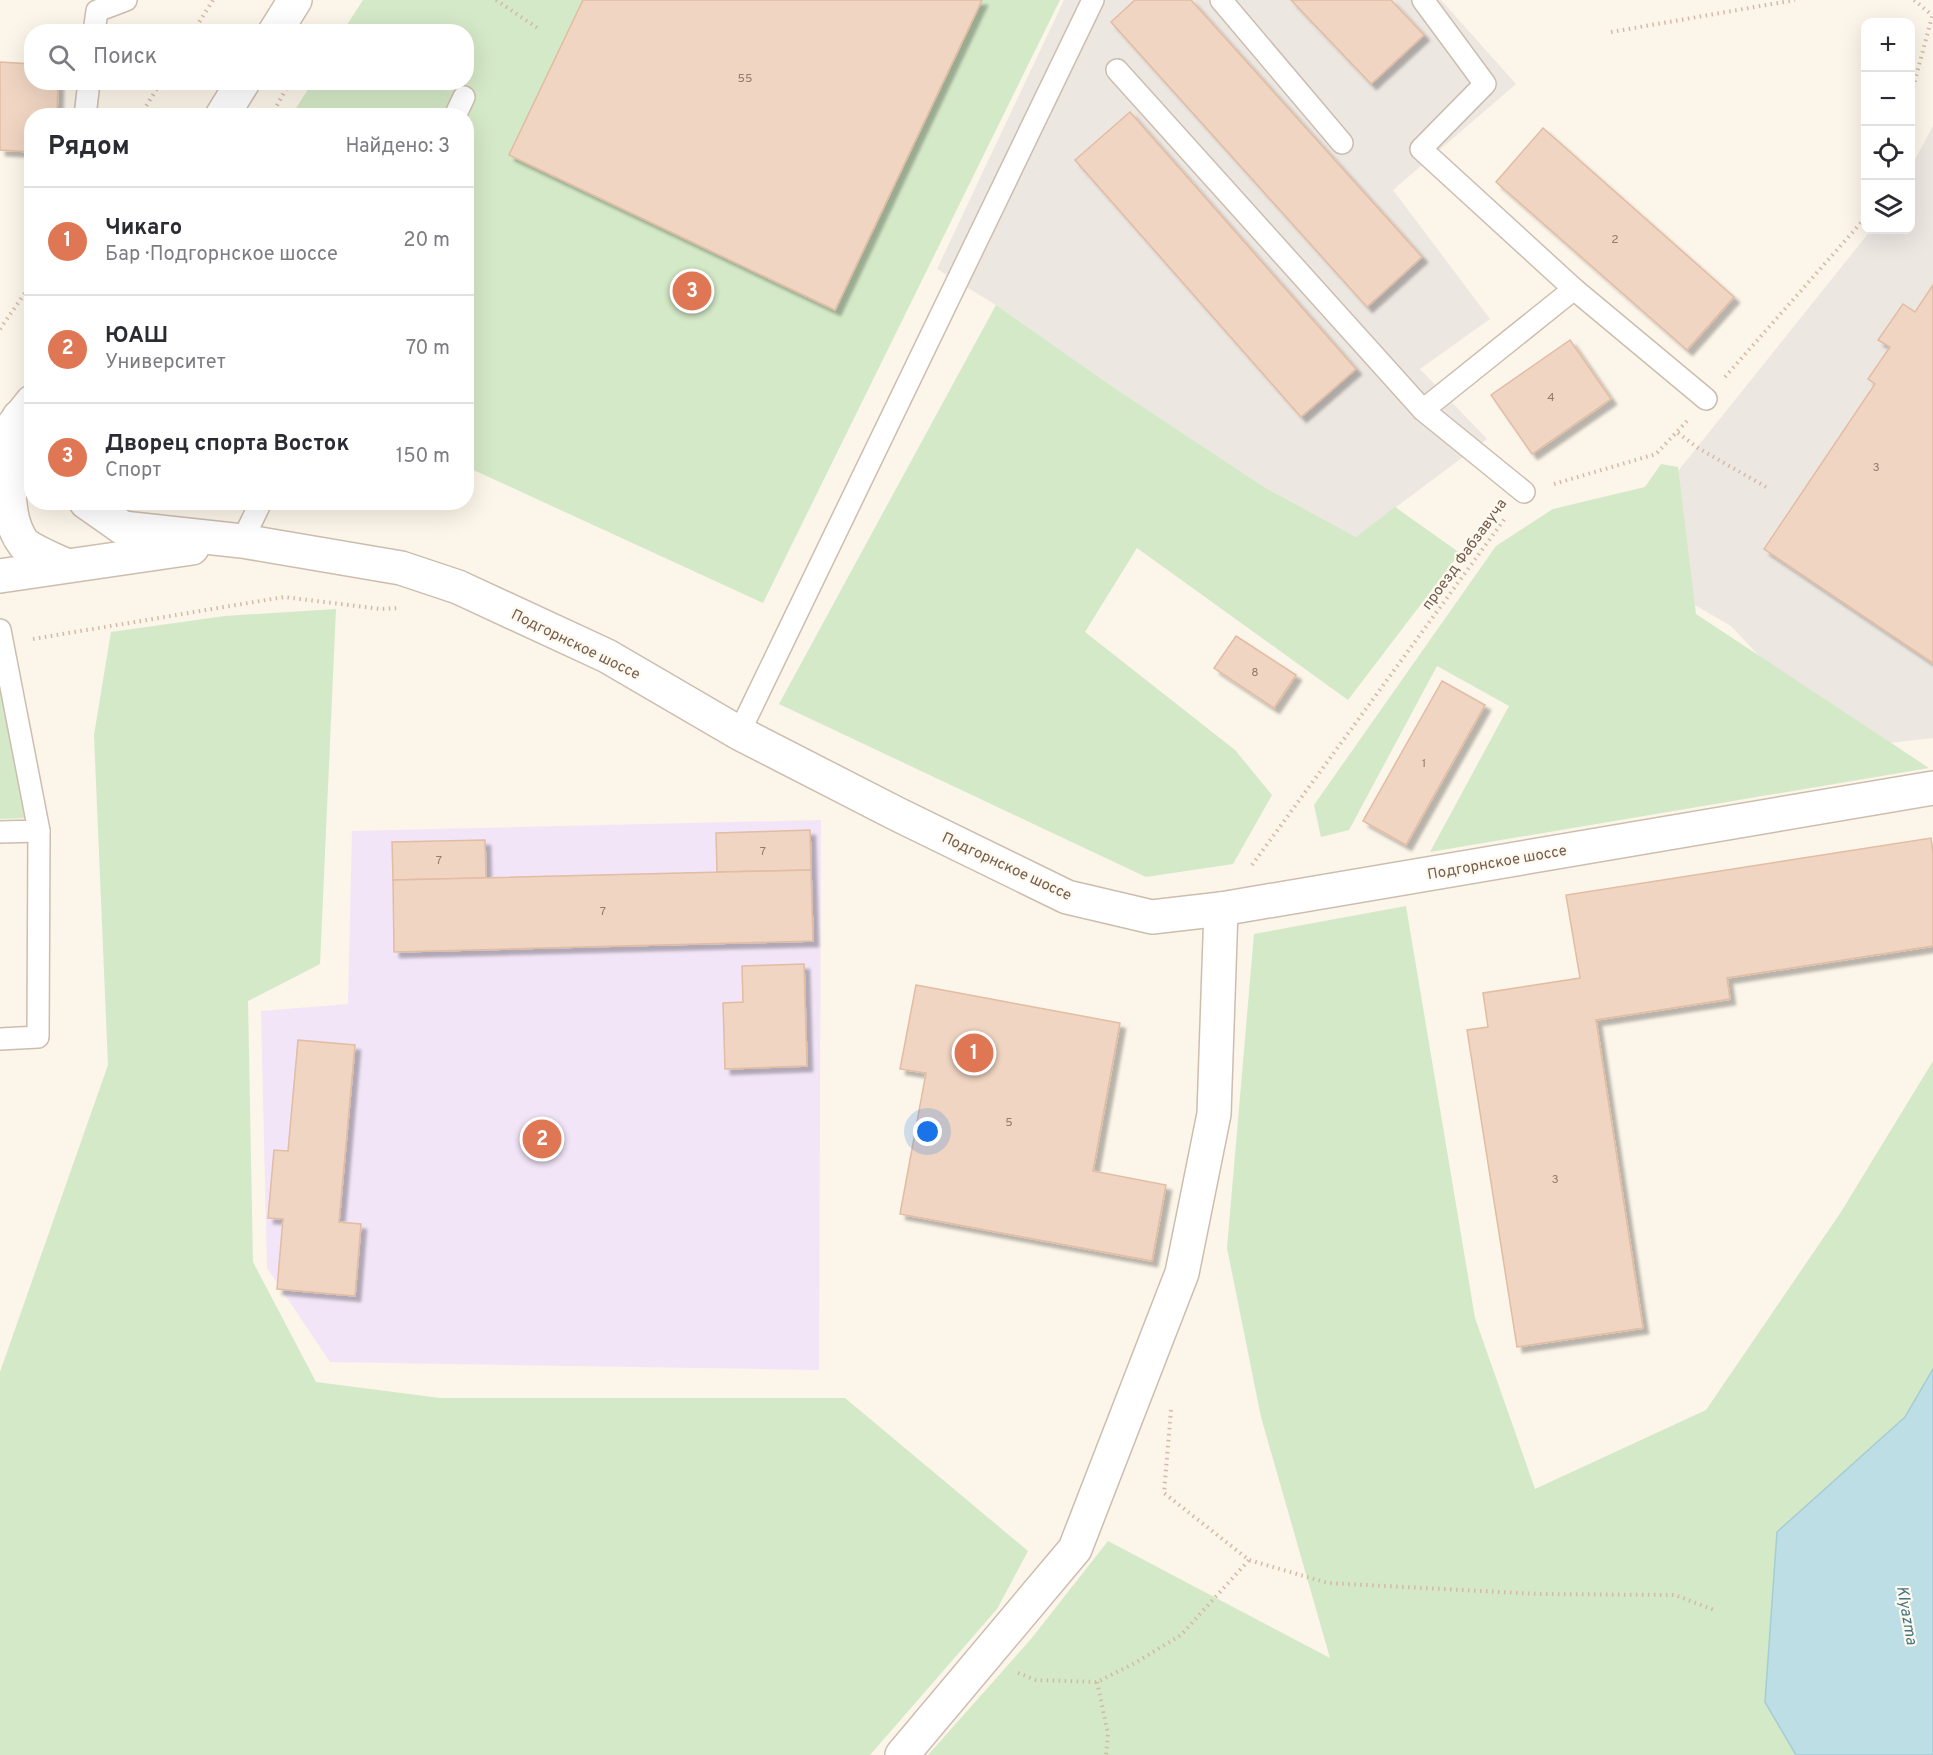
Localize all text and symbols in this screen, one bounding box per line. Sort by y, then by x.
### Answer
map controls [1861,18,1915,234]
button: + [1861,18,1915,72]
search box [24,24,474,90]
icon: search [45,41,78,74]
text: Поиск [93,44,157,71]
house number: 55 [738,71,752,87]
button: − [1861,72,1915,126]
button: locate [1861,126,1915,180]
text: Рядом [48,131,130,164]
text: Найдено: 3 [346,134,450,160]
button: layers [1861,180,1915,234]
text: Чикаго [105,215,182,242]
text: 1 [64,228,72,254]
text: 20 m [403,228,450,254]
house number: 2 [1611,232,1619,248]
text: Бар · Подгорнское шоссе [105,242,338,268]
pin: 3 [672,268,712,314]
text: ЮАШ [105,323,168,350]
text: 2 [61,336,74,362]
text: 70 m [406,336,450,362]
text: Университет [105,350,226,376]
house number: 4 [1547,390,1555,406]
text: Дворец спорта Восток [105,431,349,458]
text: 3 [62,444,74,470]
text: 150 m [396,444,450,470]
text: Спорт [105,458,161,484]
house number: 3 [1872,460,1880,476]
street label: проезд Фабзавуча [1418,496,1512,614]
street label: Подгорнское шоссе [508,606,643,685]
house number: 8 [1251,665,1259,681]
house number: 1 [1422,756,1426,772]
street label: Подгорнское шоссе [938,829,1074,906]
street label: Подгорнское шоссе [1426,842,1568,885]
house number: 7 [760,844,766,860]
house number: 7 [436,853,442,869]
house number: 7 [600,904,606,920]
pin: 1 [954,1030,994,1076]
house number: 5 [1005,1115,1013,1131]
pin: 2 [522,1116,562,1162]
your location [913,1117,942,1146]
house number: 3 [1551,1172,1559,1188]
water label: Klyazma [1891,1584,1921,1647]

